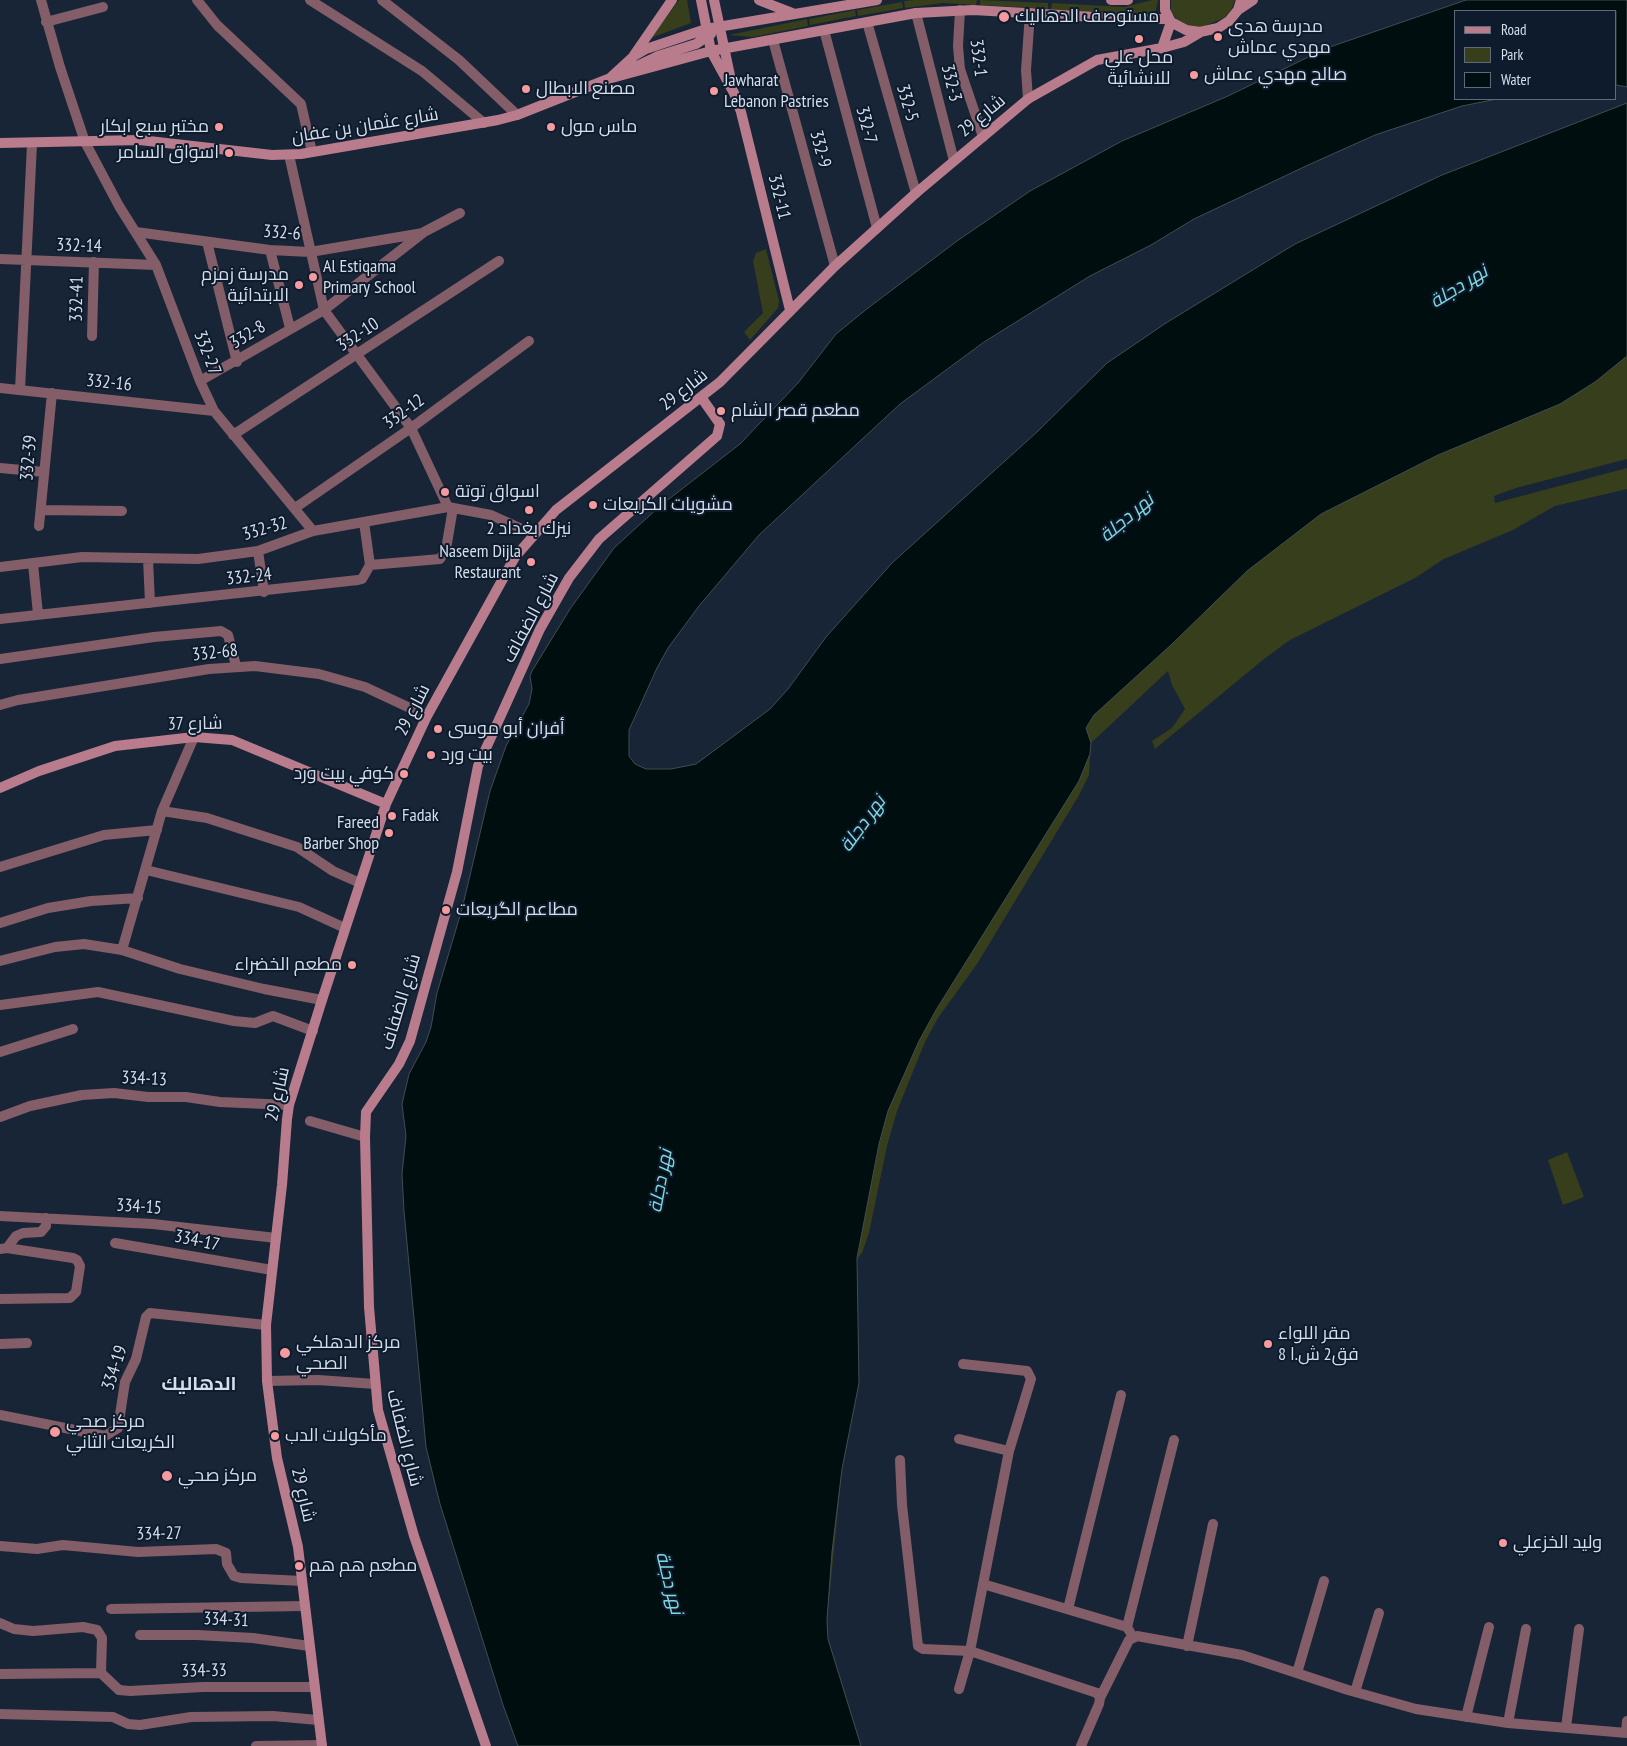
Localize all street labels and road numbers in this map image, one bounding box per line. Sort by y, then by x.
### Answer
street label: 332-1 [965,38,991,78]
street label: 332-3 [936,62,966,104]
street label: 332-5 [891,82,923,124]
street label: شارع 29 [954,90,1010,142]
street label: شارع عثمان بن عفان [290,104,440,148]
street label: 332-7 [851,104,881,146]
street label: 332-9 [805,128,835,170]
street label: 332-11 [763,172,795,222]
street label: 332-6 [262,221,302,245]
street label: 332-14 [56,234,102,258]
street label: 332-41 [66,276,88,322]
street label: 332-10 [333,313,383,357]
street label: 332-8 [226,316,270,354]
street label: 332-27 [189,328,225,378]
street label: شارع 29 [656,365,712,415]
street label: 332-16 [85,370,133,396]
street label: 332-12 [379,390,429,434]
street label: 332-39 [16,434,42,482]
street label: 332-32 [240,512,290,546]
street label: 332-24 [225,564,273,590]
street label: شارع الضفاف [498,569,564,667]
street label: 332-68 [191,640,239,666]
street label: شارع 29 [391,681,435,739]
street label: شارع 37 [167,713,223,735]
street label: شارع الضفاف [376,951,426,1053]
street label: شارع 29 [261,1065,295,1123]
street label: 334-13 [121,1067,167,1091]
street label: 334-15 [115,1195,163,1219]
street label: 334-17 [172,1226,222,1256]
street label: 334-19 [98,1343,132,1393]
street label: شارع الضفاف [382,1387,426,1489]
street label: شارع 29 [286,1466,320,1524]
street label: 334-27 [136,1523,182,1545]
street label: 334-31 [203,1608,249,1632]
street label: 334-33 [181,1660,227,1682]

